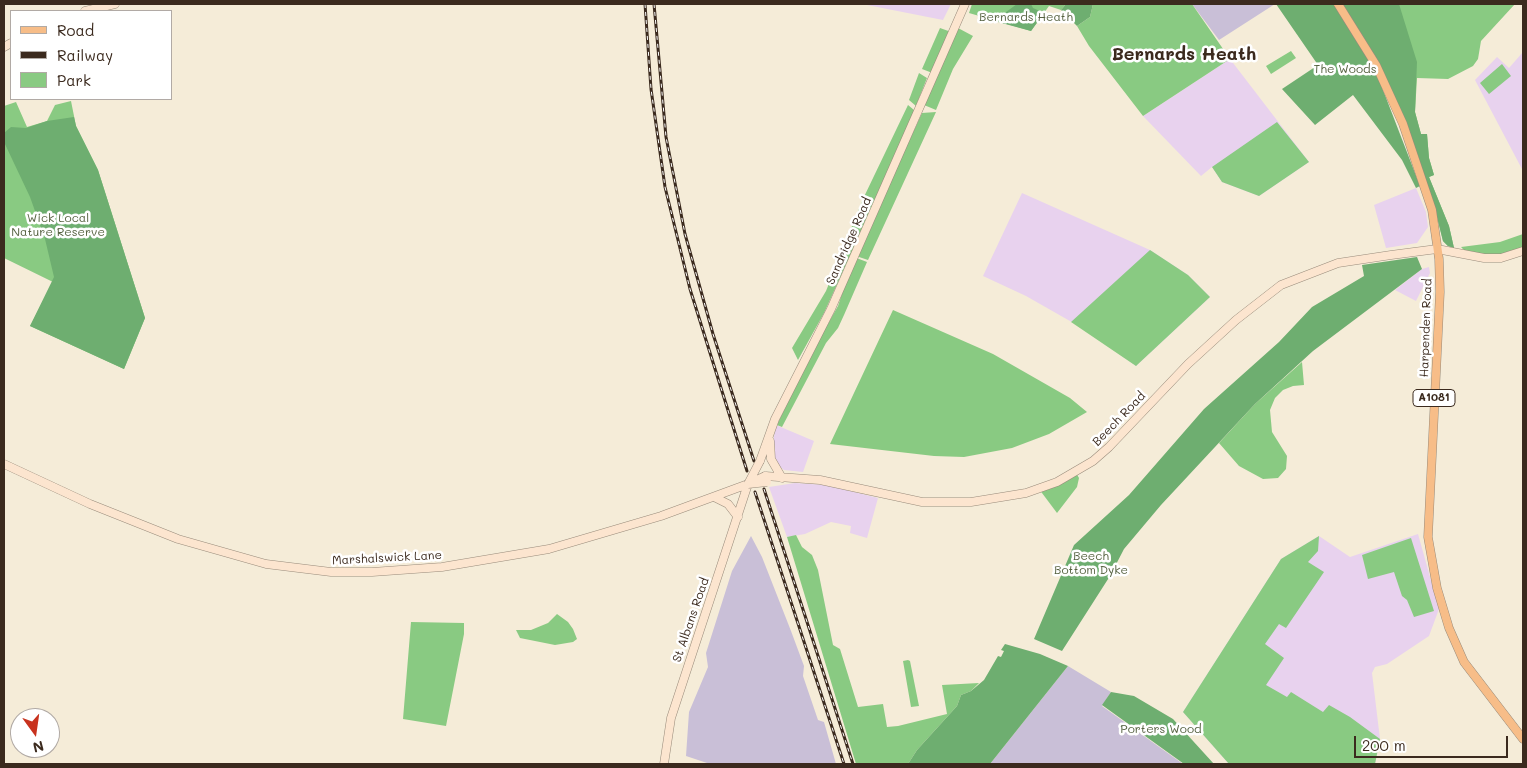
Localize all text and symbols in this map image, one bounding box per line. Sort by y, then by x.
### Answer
legend [10,10,172,100]
park label: Bernards Heath [979,10,1073,24]
text: Road [57,20,94,40]
district label: Bernards Heath [1112,43,1256,65]
text: Railway [57,45,113,65]
park label: The Woods [1314,62,1376,76]
text: Park [57,70,91,90]
street label: Sandridge Road [823,195,875,287]
park label: Wick Local Nature Reserve [11,211,105,239]
street label: Harpenden Road [1417,278,1435,378]
street label: Beech Road [1090,389,1148,449]
road number: A1081 [1413,389,1455,406]
street label: Marshalswick Lane [332,548,442,568]
park label: Beech Bottom Dyke [1054,549,1128,577]
street label: St Albans Road [670,576,712,664]
north arrow [10,708,60,758]
park label: Porters Wood [1120,722,1202,736]
scale bar [1357,726,1511,758]
text: 200 m [1362,735,1406,755]
text: N [31,737,46,758]

